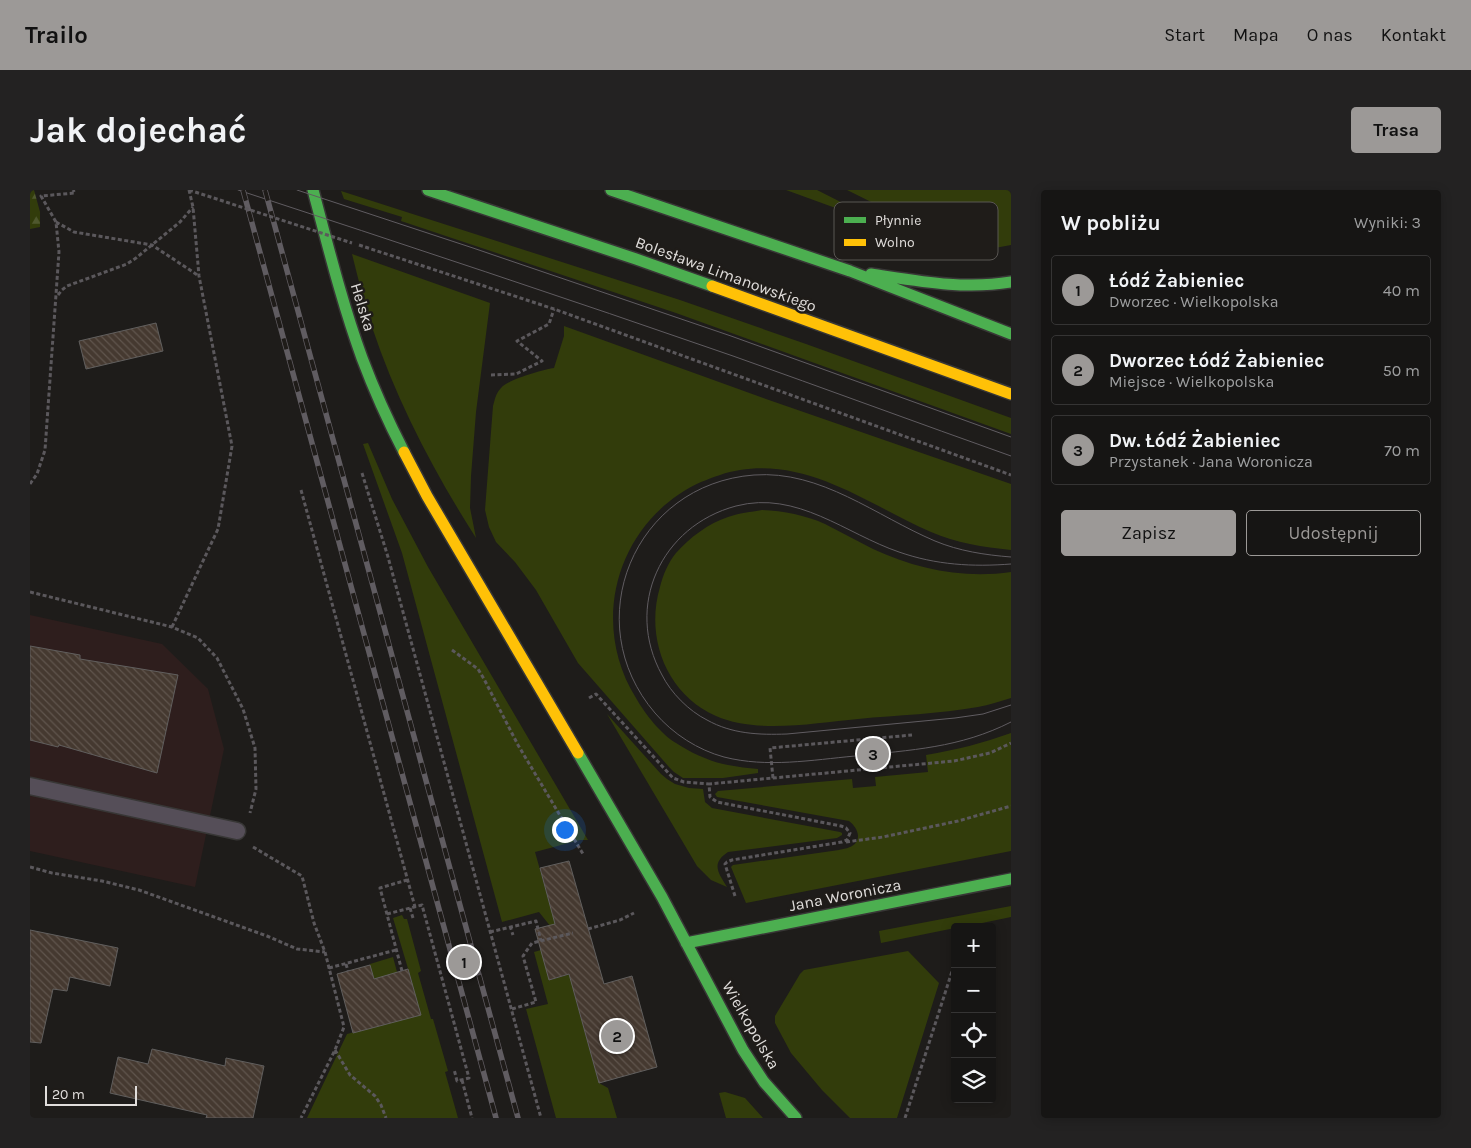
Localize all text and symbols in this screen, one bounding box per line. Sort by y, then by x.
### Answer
text: Trailo [25,21,88,49]
text: Start [1164,24,1205,46]
text: Mapa [1233,24,1279,46]
text: O nas [1307,24,1353,46]
text: Kontakt [1381,24,1446,46]
button: Trasa [1351,107,1441,153]
text: Jak dojechać [30,110,246,151]
legend [834,202,998,260]
text: W pobliżu [1061,211,1161,235]
text: Płynnie [875,212,921,229]
text: Wyniki: 3 [1354,213,1421,232]
street label: Bolesława Limanowskiego [633,232,819,316]
text: Wolno [875,234,915,251]
text: Łódź Żabieniec [1109,270,1244,292]
street label: Helska [347,280,379,334]
text: 1 [1075,281,1081,300]
text: 40 m [1383,281,1420,300]
text: Dworzec · Wielkopolska [1109,292,1279,311]
text: Dworzec Łódź Żabieniec [1109,350,1324,372]
text: 2 [1073,361,1083,380]
text: 50 m [1383,361,1420,380]
text: Miejsce · Wielkopolska [1109,372,1274,391]
text: Dw. Łódź Żabieniec [1109,430,1281,452]
text: 3 [1073,441,1083,460]
text: 70 m [1384,441,1420,460]
text: Przystanek · Jana Woronicza [1109,452,1313,471]
button: Zapisz [1061,510,1236,556]
button: Udostępnij [1246,510,1421,556]
pin: 3 [857,735,889,773]
your location [552,817,578,843]
street label: Jana Woronicza [787,875,903,915]
map controls [951,923,996,1103]
button: + [951,923,996,968]
pin: 1 [448,943,480,981]
button: − [951,968,996,1013]
street label: Wielkopolska [718,978,784,1072]
button: locate [951,1013,996,1058]
pin: 2 [601,1017,633,1055]
button: layers [951,1058,996,1103]
scale bar [45,1083,138,1106]
text: 20 m [52,1086,85,1103]

